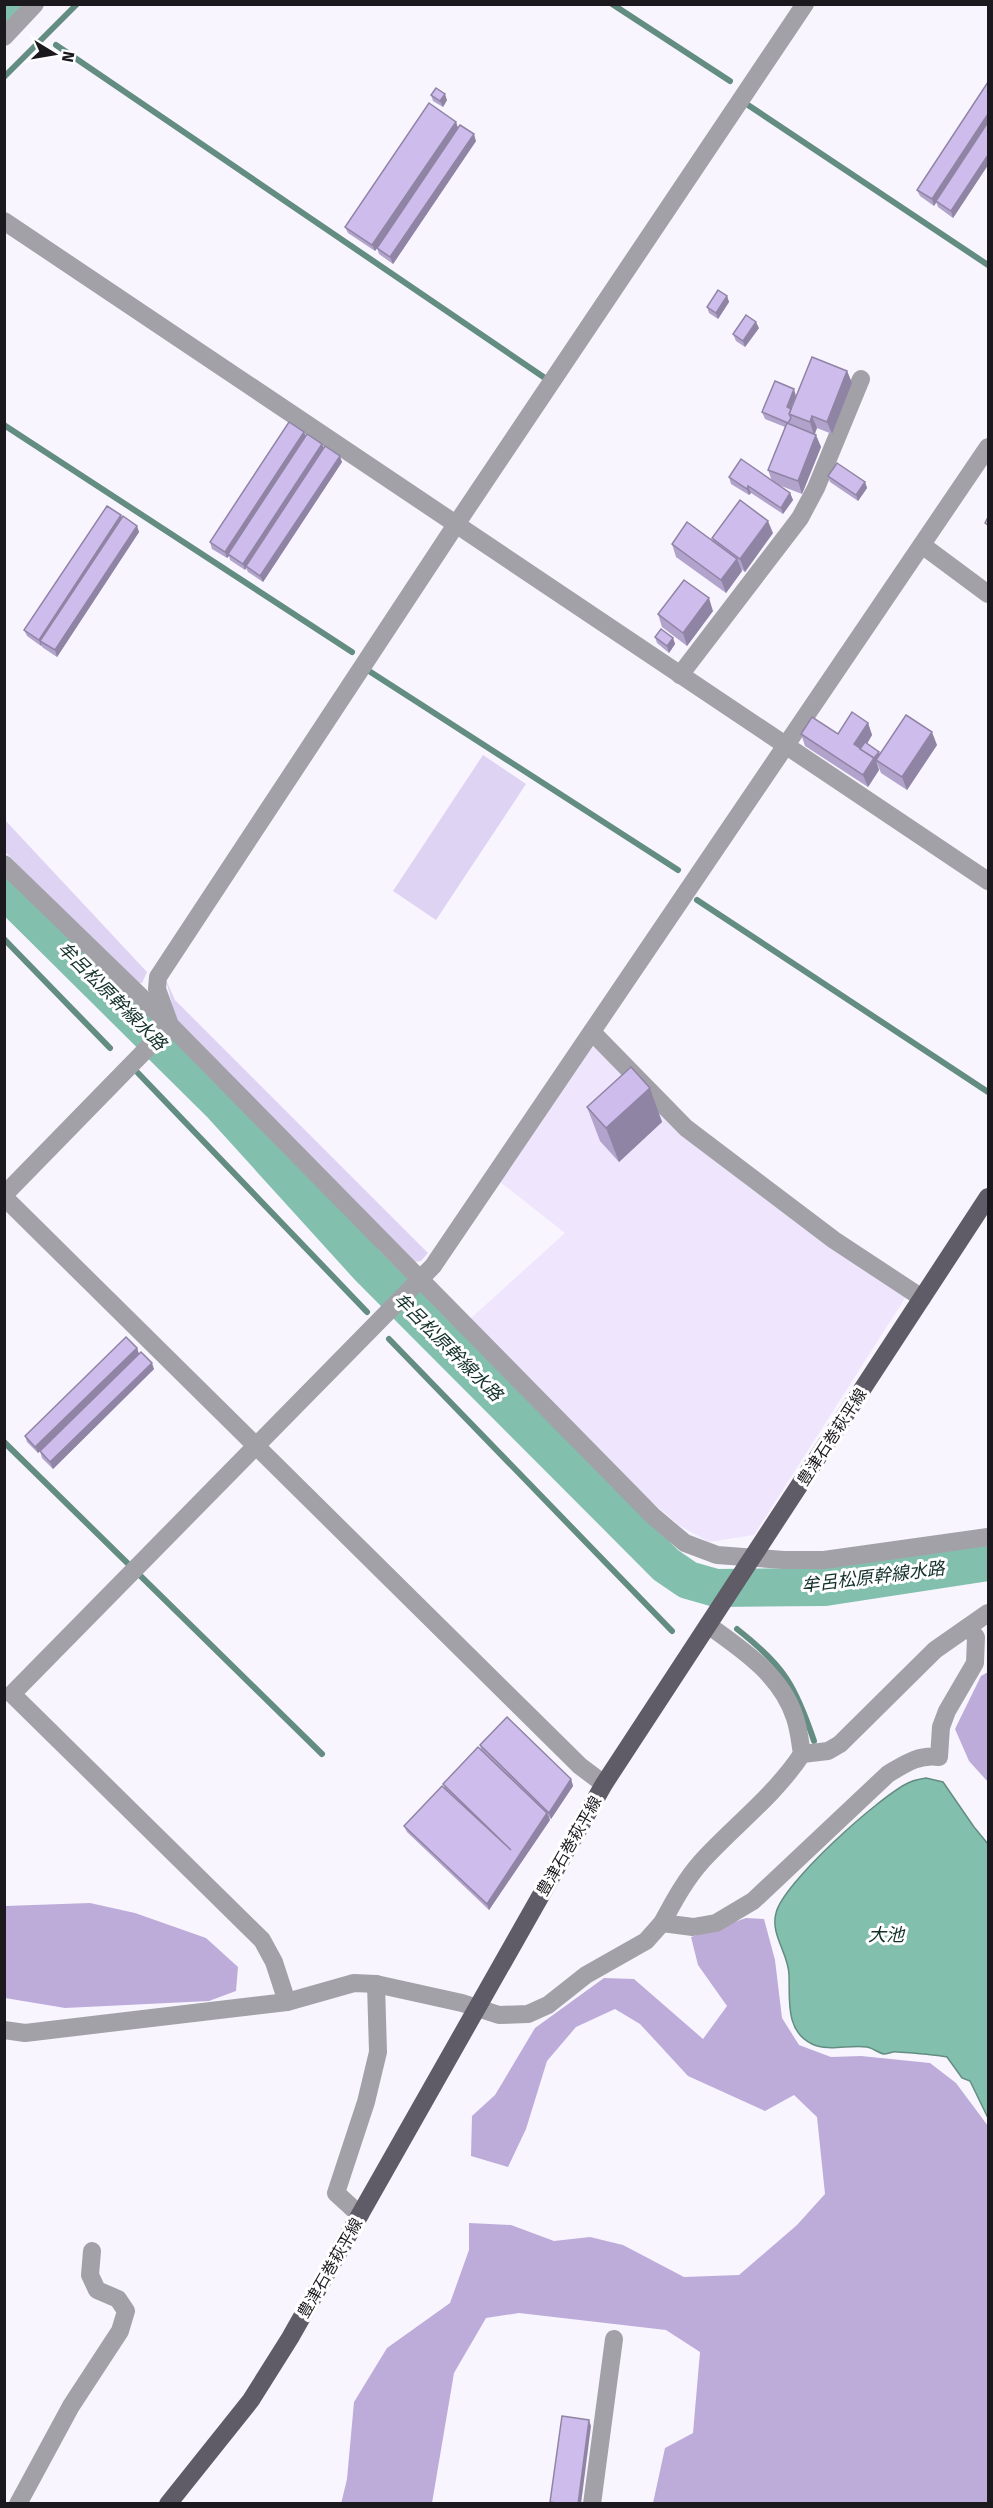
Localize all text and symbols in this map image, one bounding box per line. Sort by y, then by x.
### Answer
north arrow [24,24,84,84]
text: N [58,50,79,64]
water label: 牟呂松原幹線水路 [53,937,172,1056]
water label: 牟呂松原幹線水路 [389,1288,508,1407]
street label: 豊津石巻萩平線 [794,1385,870,1489]
water label: 牟呂松原幹線水路 [800,1557,948,1597]
street label: 豊津石巻萩平線 [533,1793,605,1899]
water label: 大池 [868,1924,906,1946]
street label: 豊津石巻萩平線 [294,2215,366,2321]

